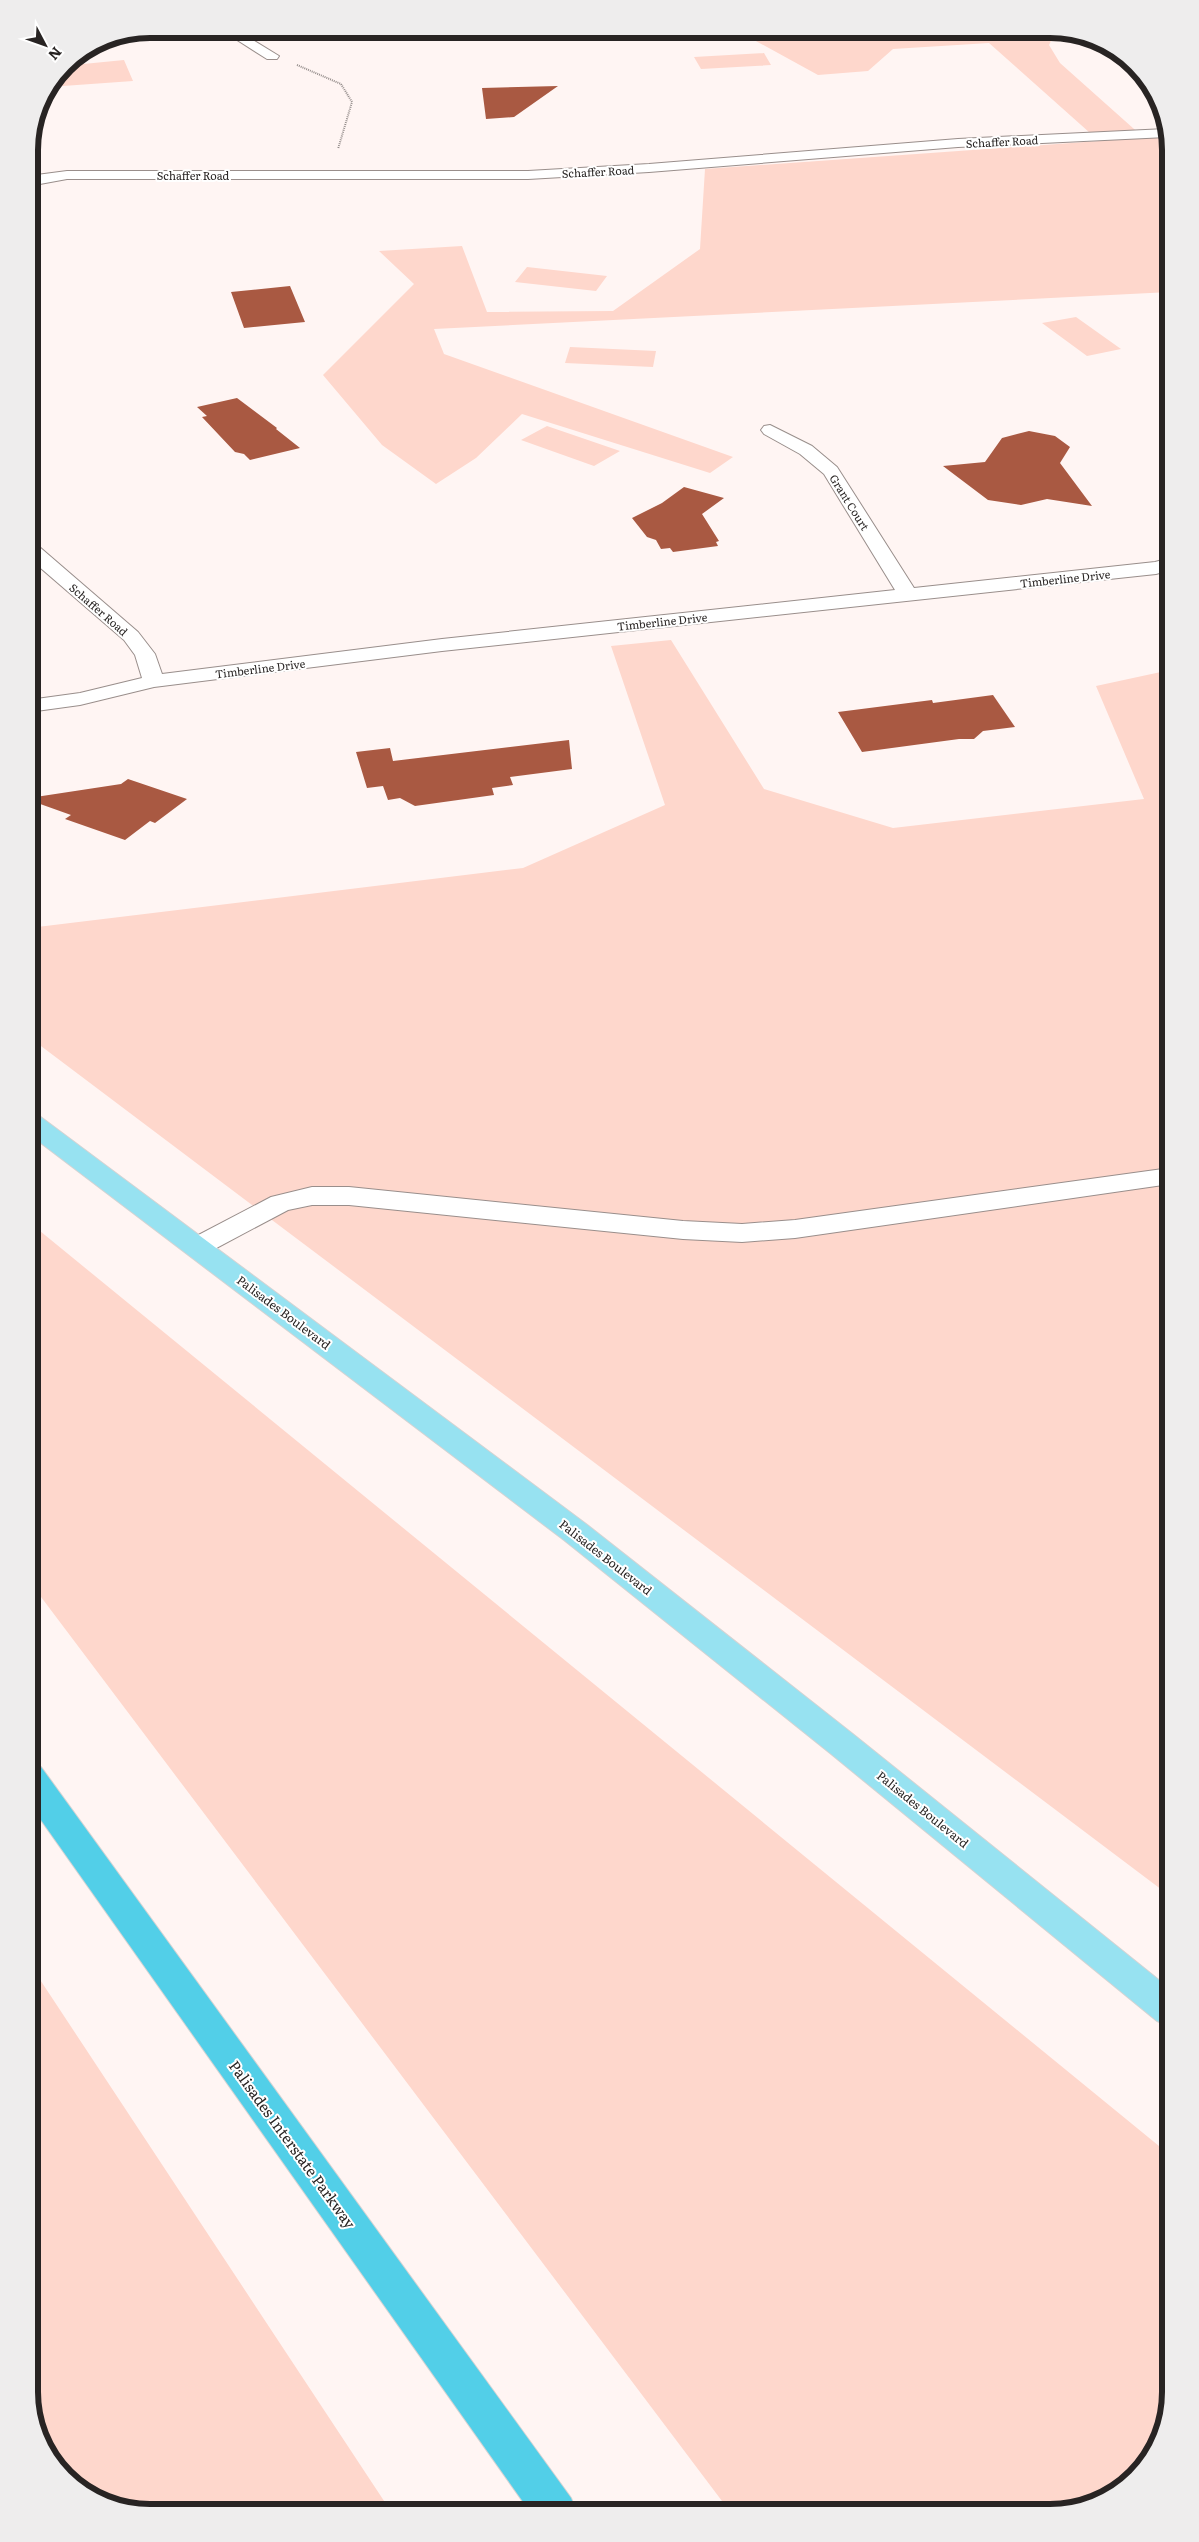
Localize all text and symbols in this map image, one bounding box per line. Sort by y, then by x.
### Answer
north arrow [20,20,70,70]
text: N [44,43,67,65]
street label: Schaffer Road [965,131,1039,151]
street label: Schaffer Road [561,161,635,181]
street label: Schaffer Road [157,167,230,183]
street label: Grant Court [826,471,874,534]
street label: Timberline Drive [1019,565,1111,591]
street label: Schaffer Road [66,579,132,639]
street label: Timberline Drive [616,608,708,634]
street label: Timberline Drive [214,655,306,681]
street label: Palisades Boulevard [233,1271,335,1354]
street label: Palisades Boulevard [556,1515,657,1599]
street label: Palisades Boulevard [873,1766,973,1852]
street label: Palisades Interstate Parkway [224,2055,362,2233]

